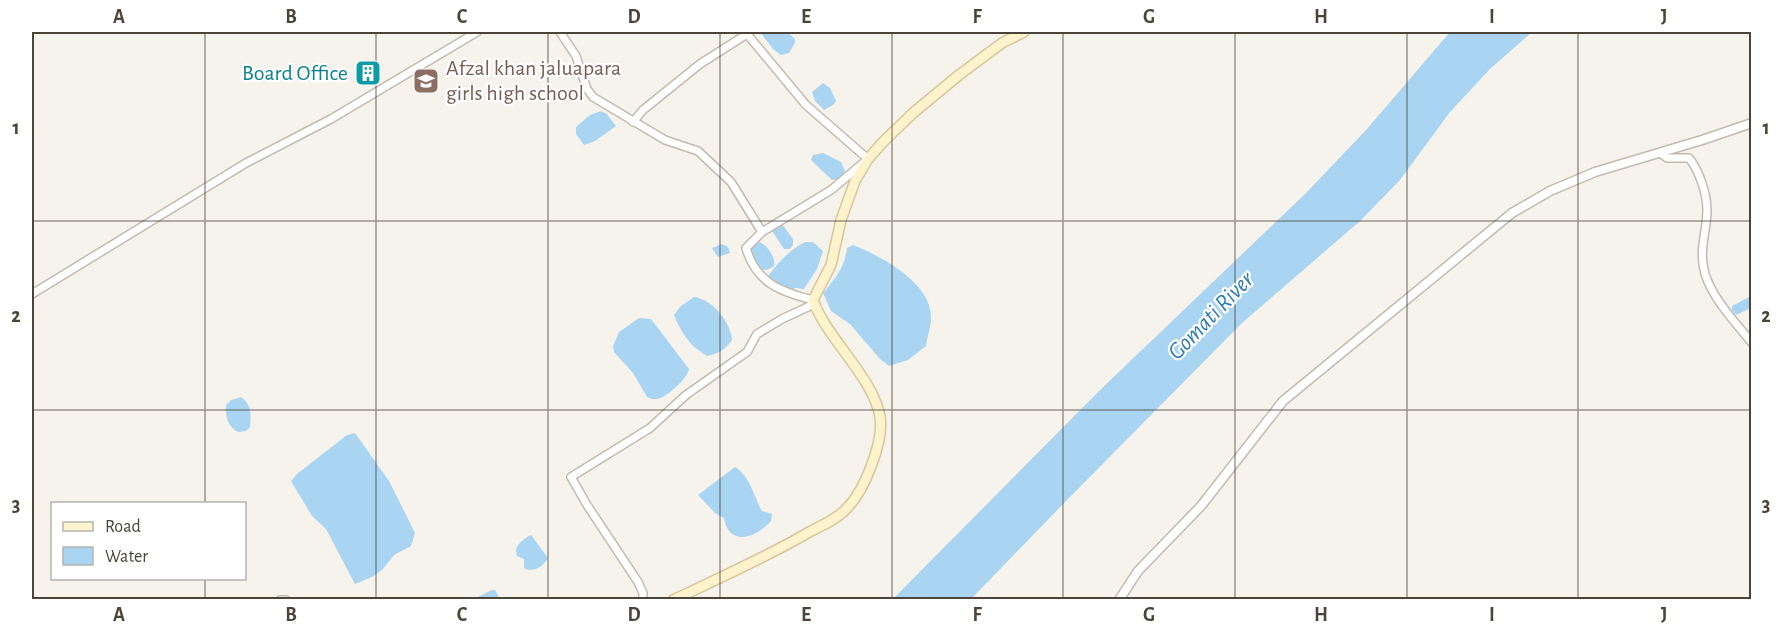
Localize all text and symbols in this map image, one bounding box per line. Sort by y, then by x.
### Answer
text: A [113,7,125,27]
text: B [285,7,297,27]
text: C [457,7,468,27]
text: D [627,7,641,27]
text: E [801,7,811,27]
text: F [972,7,982,27]
text: G [1143,7,1155,27]
text: H [1314,7,1328,27]
text: I [1489,7,1495,27]
text: J [1661,7,1667,27]
place label: Afzal khan jaluapara girls high school [446,57,621,104]
building icon: Board Office [353,58,383,88]
place label: Board Office [242,62,348,84]
school or university icon: Afzal khan jaluapara girls high school [411,66,441,96]
text: 1 [12,118,20,138]
text: 1 [1762,118,1770,138]
water label: Gomati River [1164,267,1259,365]
text: 2 [11,306,21,326]
text: 2 [1761,306,1771,326]
text: 3 [12,495,20,515]
text: 3 [1762,495,1770,515]
legend [51,502,246,580]
text: Road [105,518,141,536]
text: Water [105,548,148,566]
text: A [113,605,125,625]
text: B [285,605,297,625]
text: C [457,605,468,625]
text: D [627,605,641,625]
text: E [801,605,811,625]
text: F [972,605,982,625]
text: G [1143,605,1155,625]
text: H [1314,605,1328,625]
text: I [1489,605,1495,625]
text: J [1661,605,1667,625]

